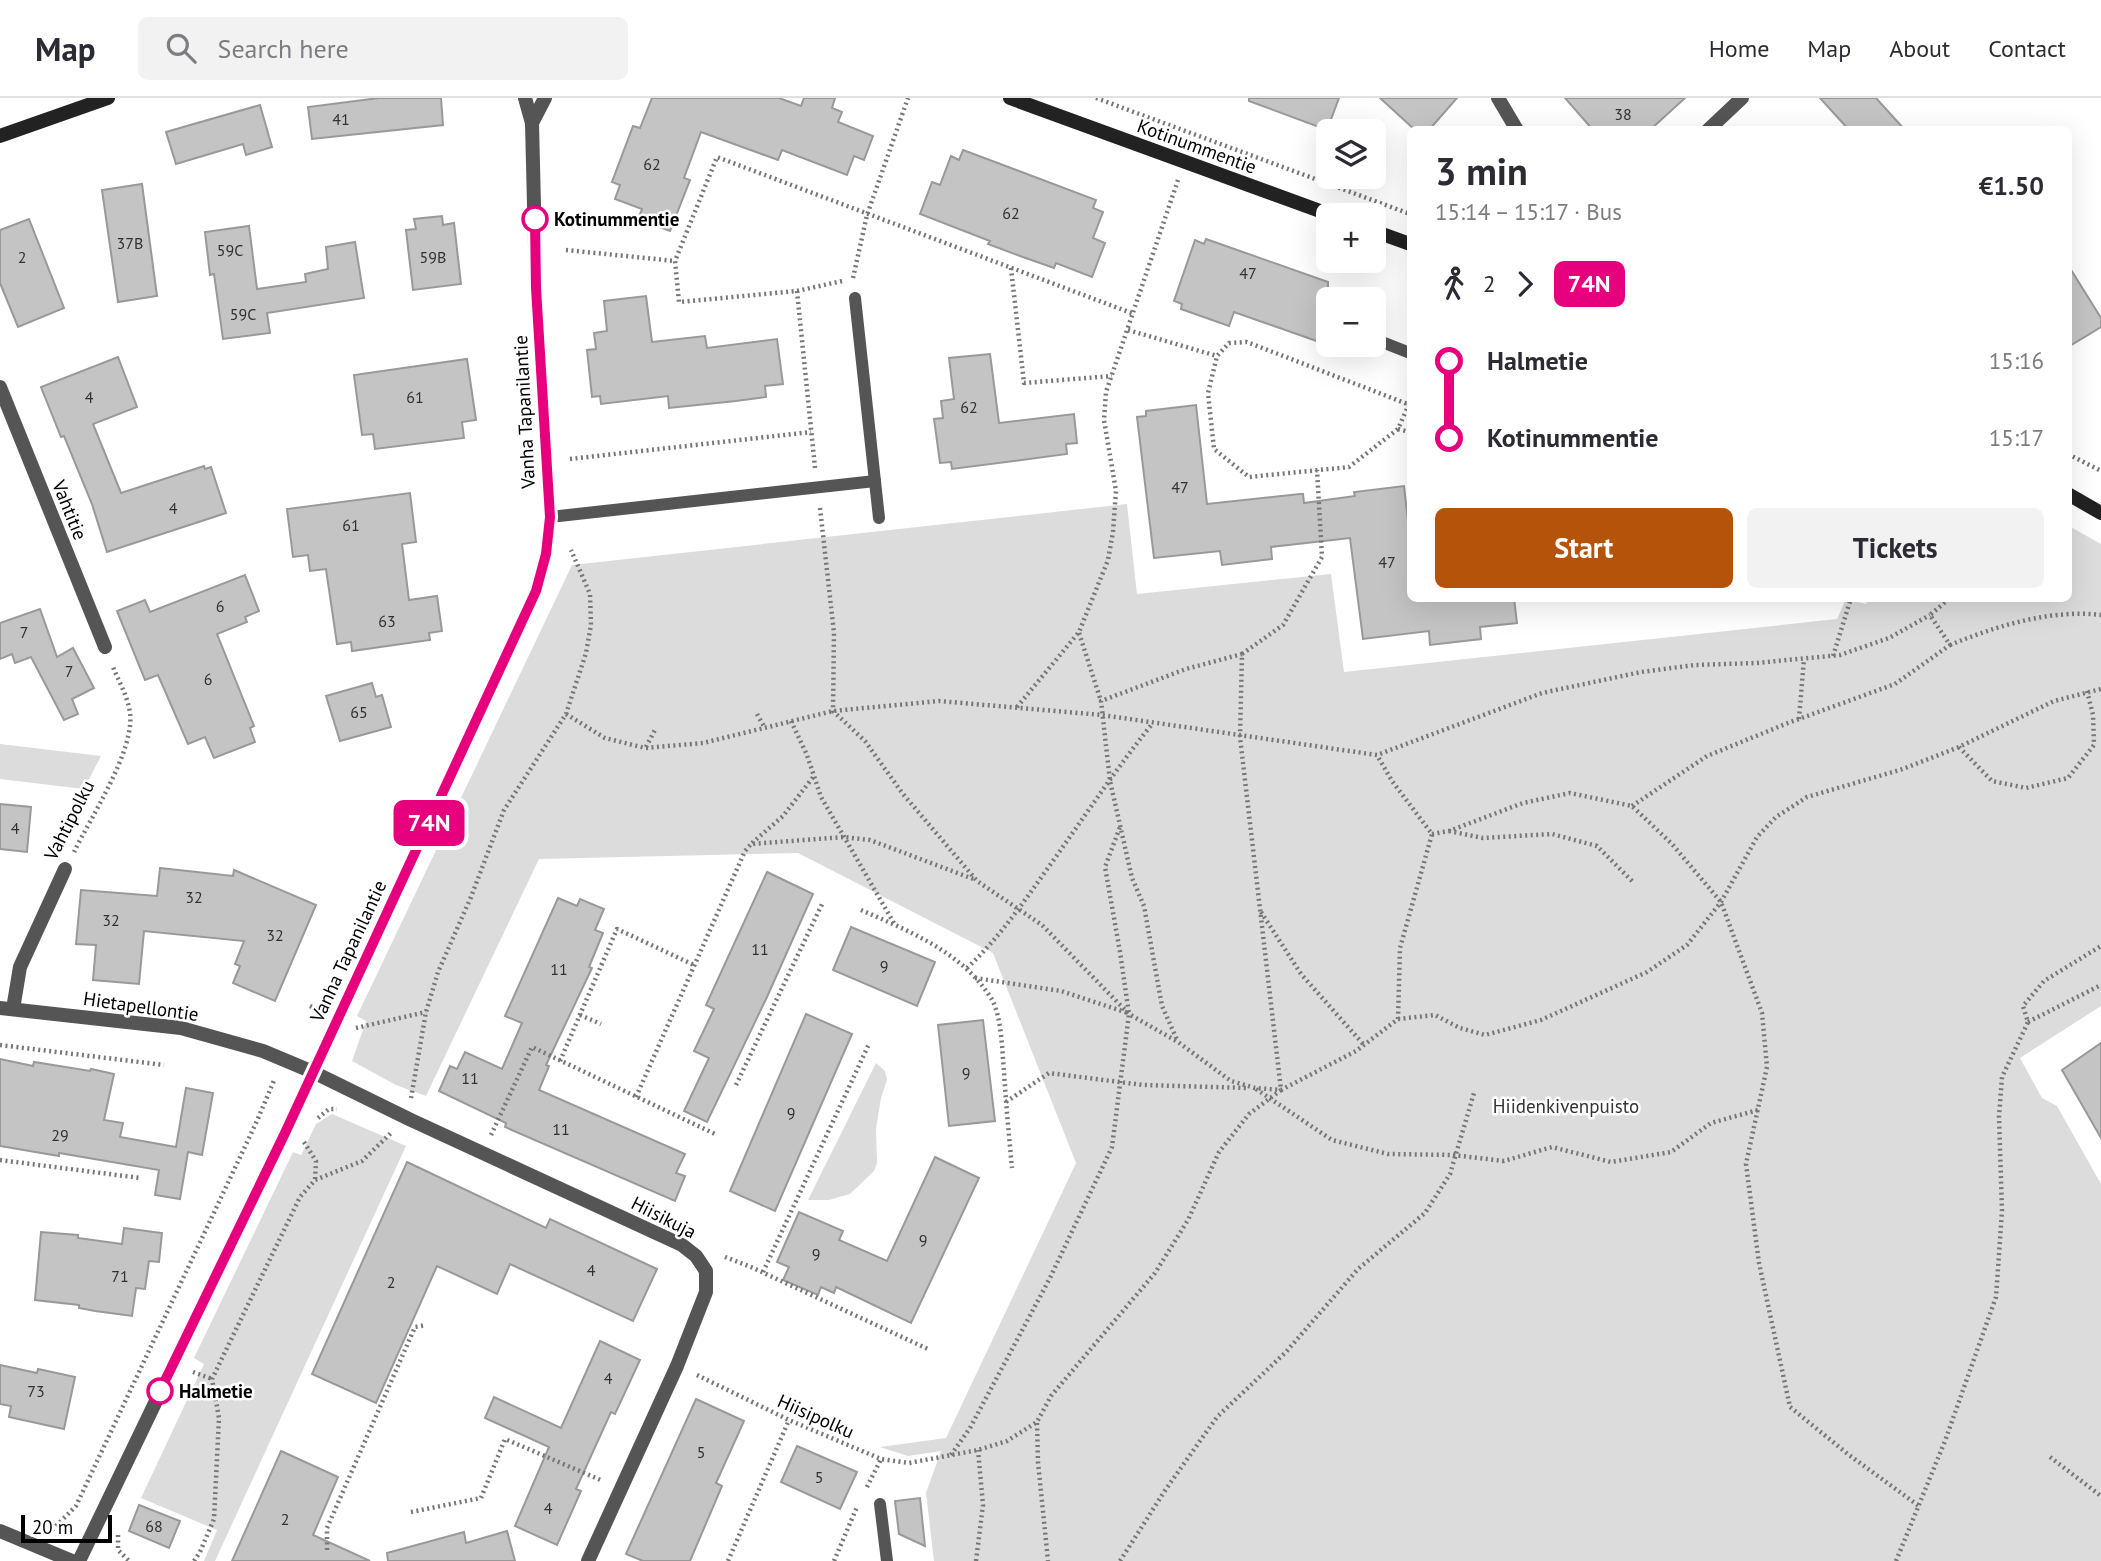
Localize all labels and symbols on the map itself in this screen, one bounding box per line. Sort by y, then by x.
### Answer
house number: 38 [1614,104,1632,124]
house number: 41 [332,109,350,129]
street label: Kotinummentie [1134,113,1260,179]
house number: 62 [643,154,661,174]
house number: 62 [1002,203,1020,223]
marker: Kotinummentie [522,206,548,232]
place label: Kotinummentie [554,207,679,231]
house number: 37B [117,233,143,253]
house number: 59C [217,240,243,260]
house number: 2 [18,247,26,267]
house number: 59B [420,247,446,267]
house number: 47 [1239,263,1257,283]
house number: 59C [230,304,256,324]
street label: Vanha Tapanilantie [508,335,540,490]
house number: 4 [85,387,94,407]
house number: 61 [406,387,424,407]
house number: 62 [960,397,978,417]
street label: Vahtitie [47,476,93,543]
house number: 47 [1171,477,1189,497]
house number: 4 [169,498,178,518]
house number: 61 [342,515,360,535]
house number: 47 [1378,552,1396,572]
house number: 6 [216,596,224,616]
house number: 63 [378,611,396,631]
house number: 7 [20,622,28,642]
house number: 7 [65,661,73,681]
house number: 6 [204,669,212,689]
house number: 65 [350,702,368,722]
street label: Vahtipolku [38,776,99,865]
line badge: 74N [389,800,469,846]
house number: 4 [11,818,20,838]
street label: Vanha Tapanilantie [304,876,391,1027]
house number: 32 [185,887,203,907]
house number: 32 [102,910,120,930]
house number: 32 [266,925,284,945]
house number: 11 [751,939,769,959]
house number: 9 [880,956,888,976]
house number: 11 [550,959,568,979]
street label: Hietapellontie [82,986,200,1026]
house number: 9 [962,1063,970,1083]
house number: 11 [461,1068,479,1088]
park label: Hiidenkivenpuisto [1493,1094,1639,1118]
house number: 9 [787,1103,795,1123]
house number: 11 [552,1119,570,1139]
house number: 29 [51,1125,69,1145]
street label: Hiisikuja [627,1190,701,1244]
house number: 9 [919,1230,927,1250]
house number: 9 [812,1244,820,1264]
house number: 4 [587,1260,596,1280]
house number: 71 [111,1266,129,1286]
house number: 2 [387,1272,395,1292]
house number: 4 [604,1368,613,1388]
marker: Halmetie [147,1378,173,1404]
place label: Halmetie [179,1379,253,1403]
house number: 73 [27,1381,45,1401]
street label: Hiisipolku [774,1388,858,1444]
house number: 5 [697,1442,705,1462]
house number: 5 [815,1467,823,1487]
house number: 4 [544,1498,553,1518]
house number: 2 [281,1509,289,1529]
scale bar [21,1512,112,1544]
house number: 68 [145,1516,163,1536]

